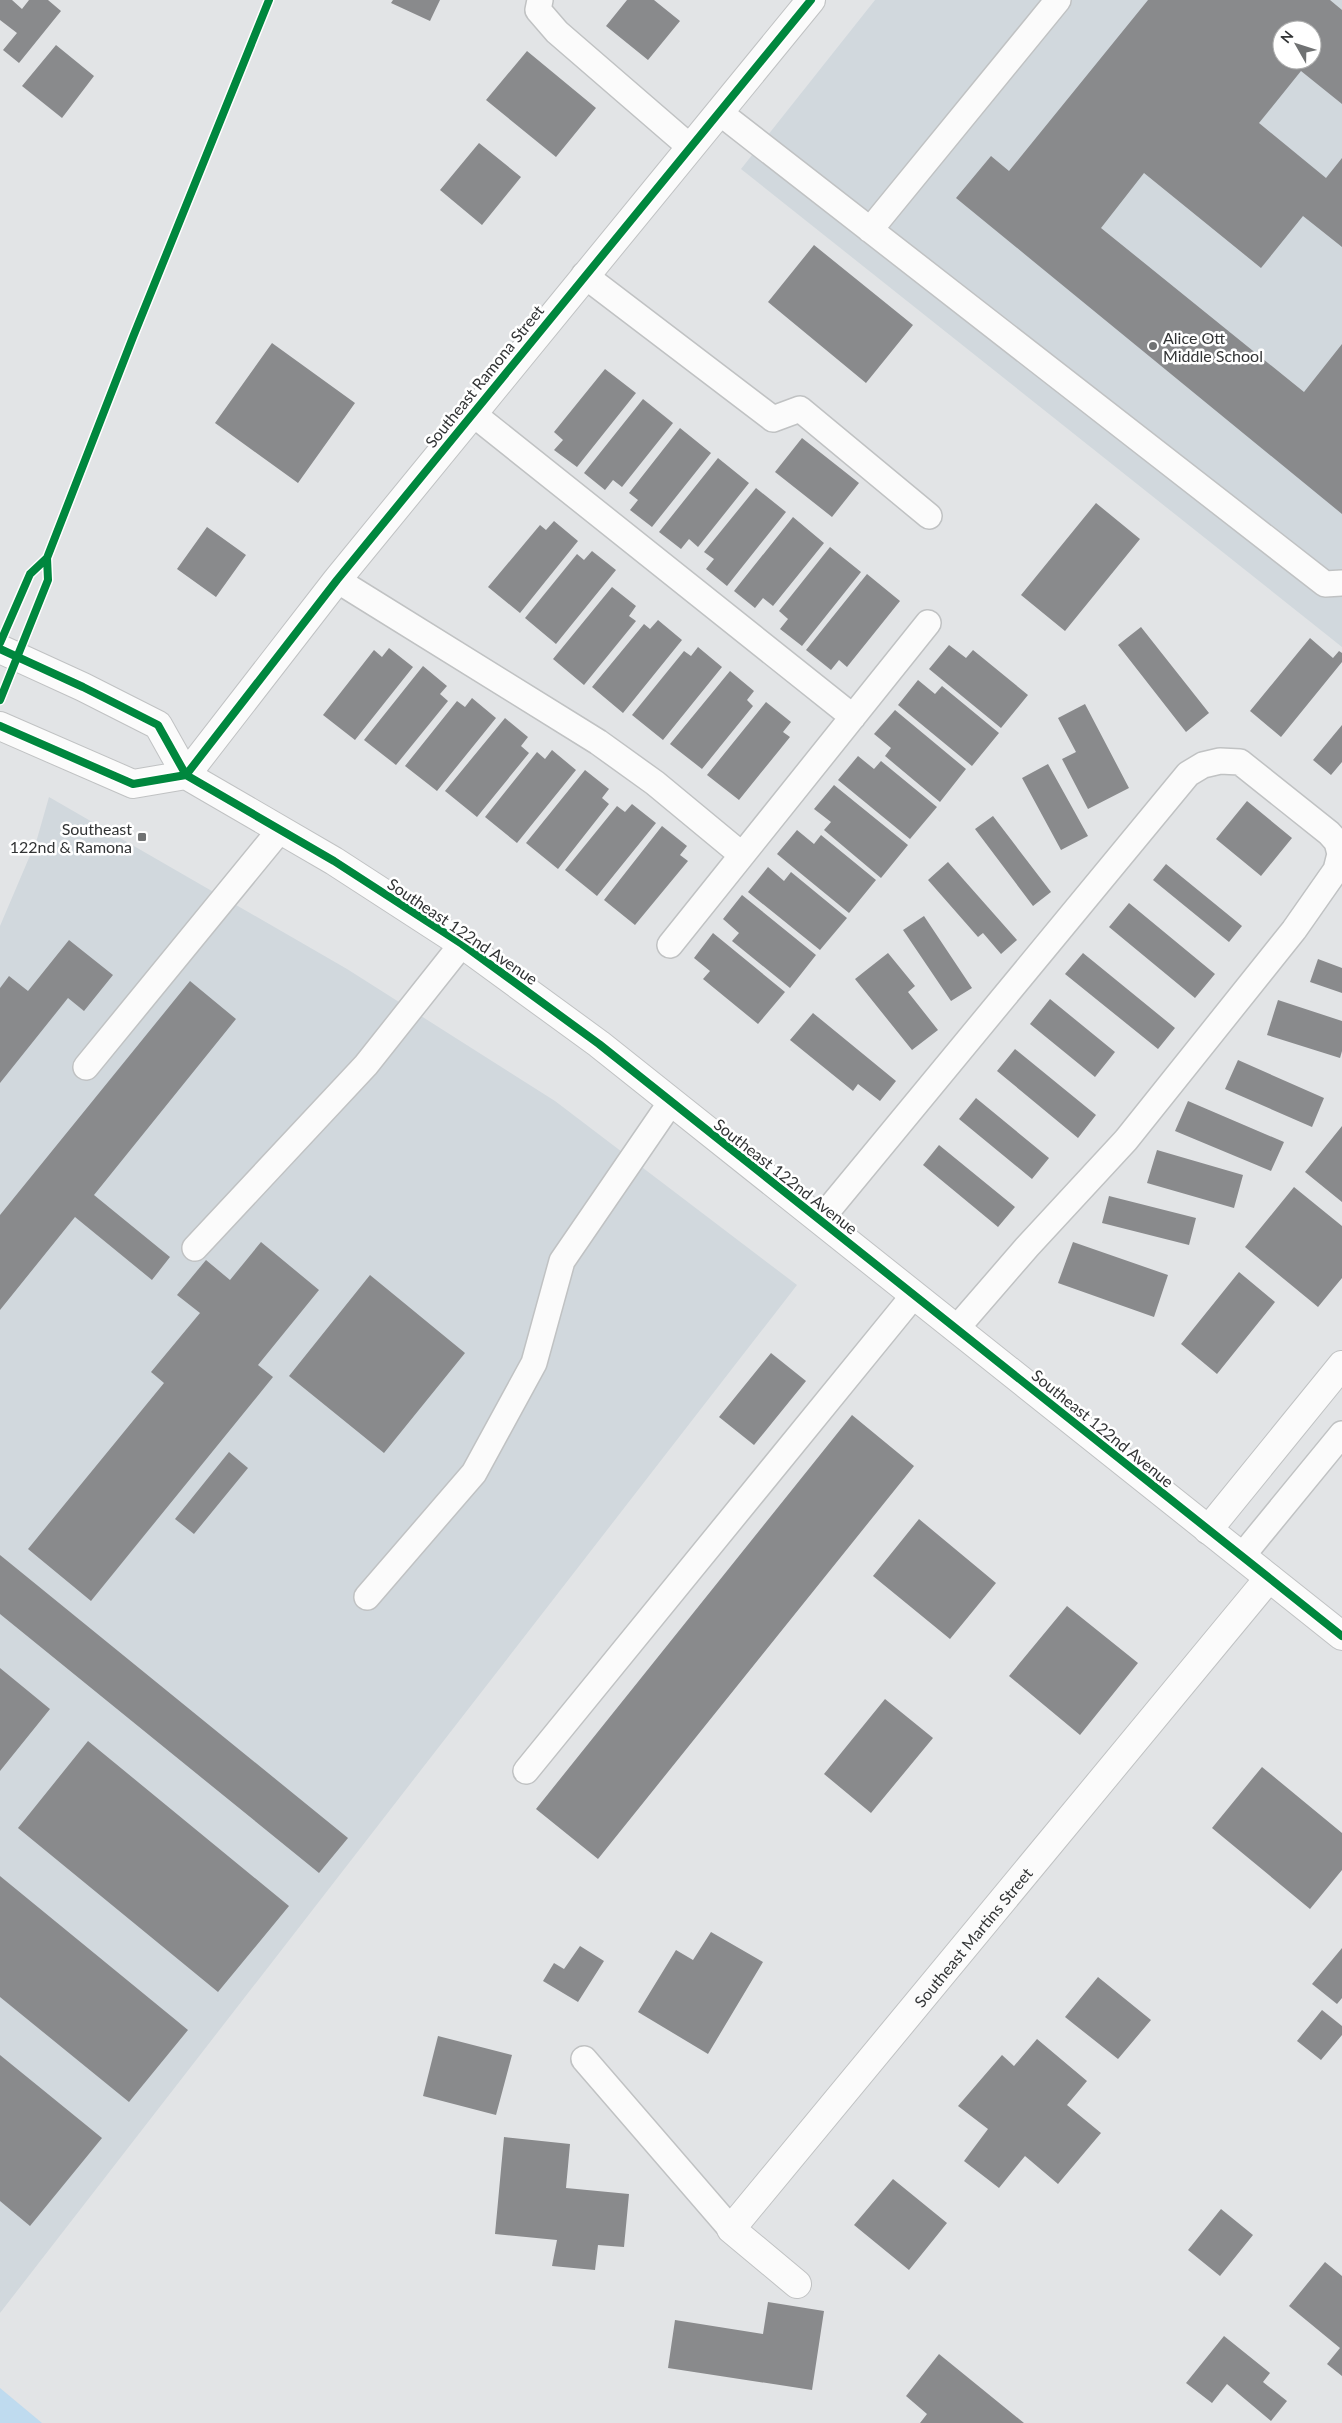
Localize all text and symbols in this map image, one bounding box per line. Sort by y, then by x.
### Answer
north arrow [1272,20,1322,70]
text: N [1277,27,1297,46]
street label: Southeast Ramona Street [421,301,547,451]
place label: Alice Ott Middle School [1163,328,1263,365]
marker: Alice Ott Middle School [1147,340,1159,352]
place label: Southeast 122nd & Ramona [10,819,132,856]
marker: Southeast 122nd & Ramona [136,831,148,843]
street label: Southeast 122nd Avenue [384,874,542,988]
street label: Southeast 122nd Avenue [711,1114,861,1238]
street label: Southeast 122nd Avenue [1028,1365,1178,1491]
street label: Southeast Martins Street [909,1863,1036,2010]

